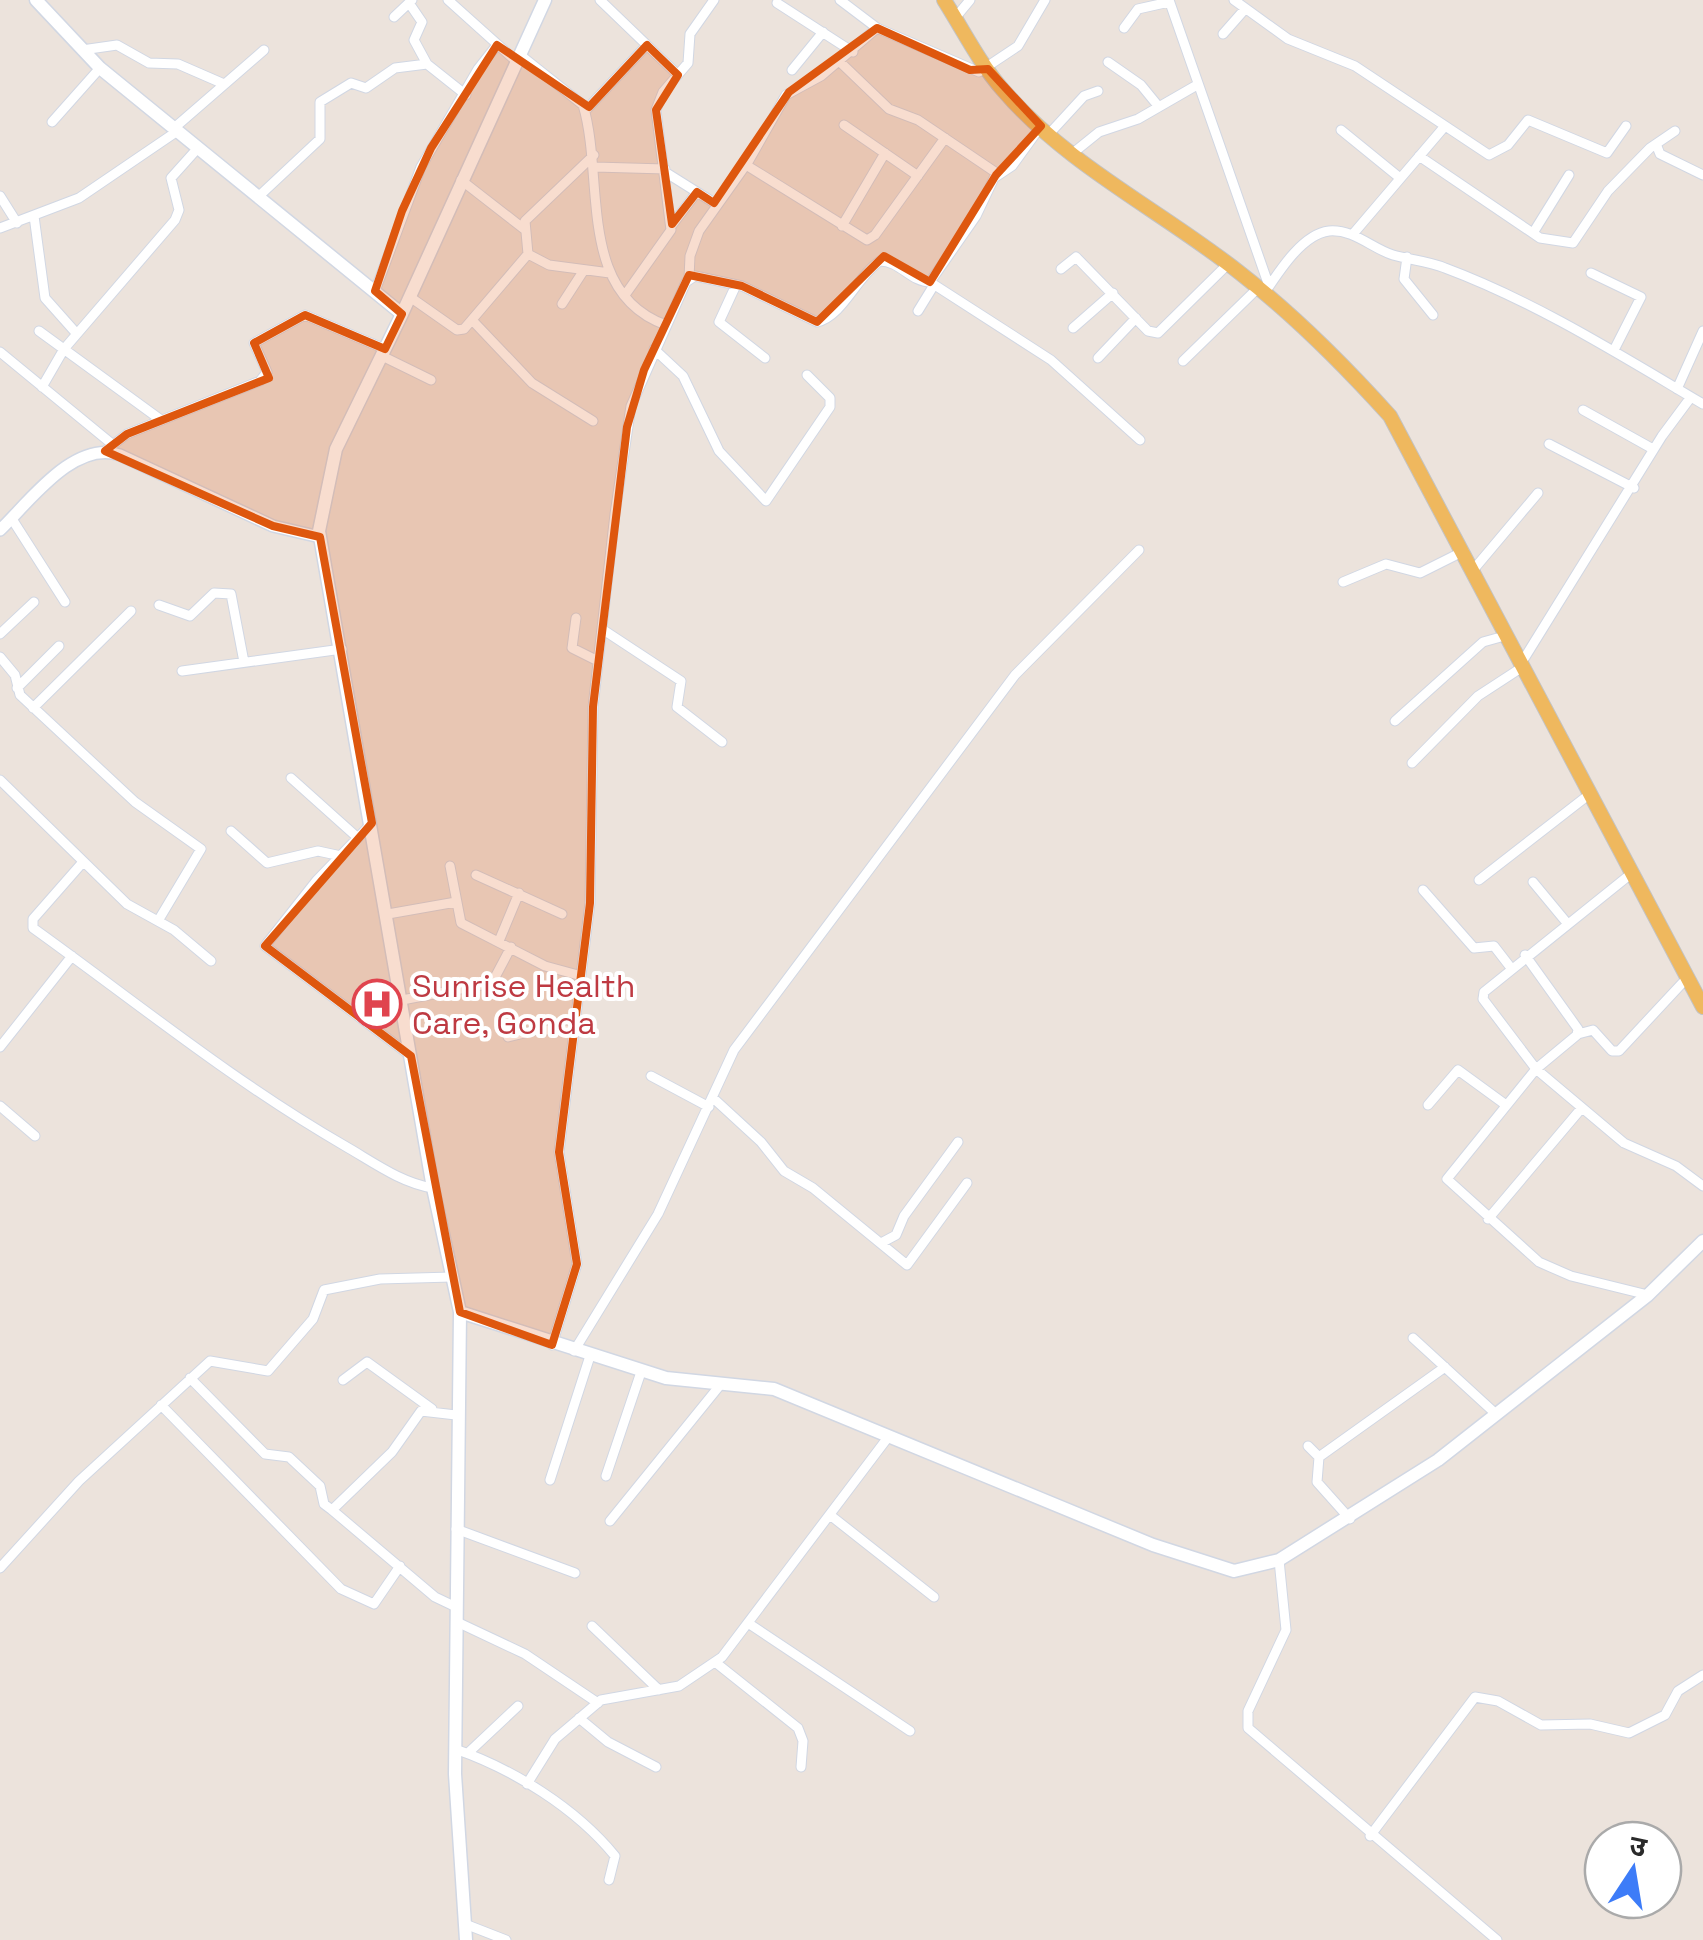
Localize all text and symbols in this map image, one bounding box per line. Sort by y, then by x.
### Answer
place label: Sunrise Health Care, Gonda [412,966,635,1043]
hospital icon: Sunrise Health Care, Gonda [351,978,403,1030]
north arrow [1583,1820,1683,1920]
text: उ [1626,1826,1651,1865]

